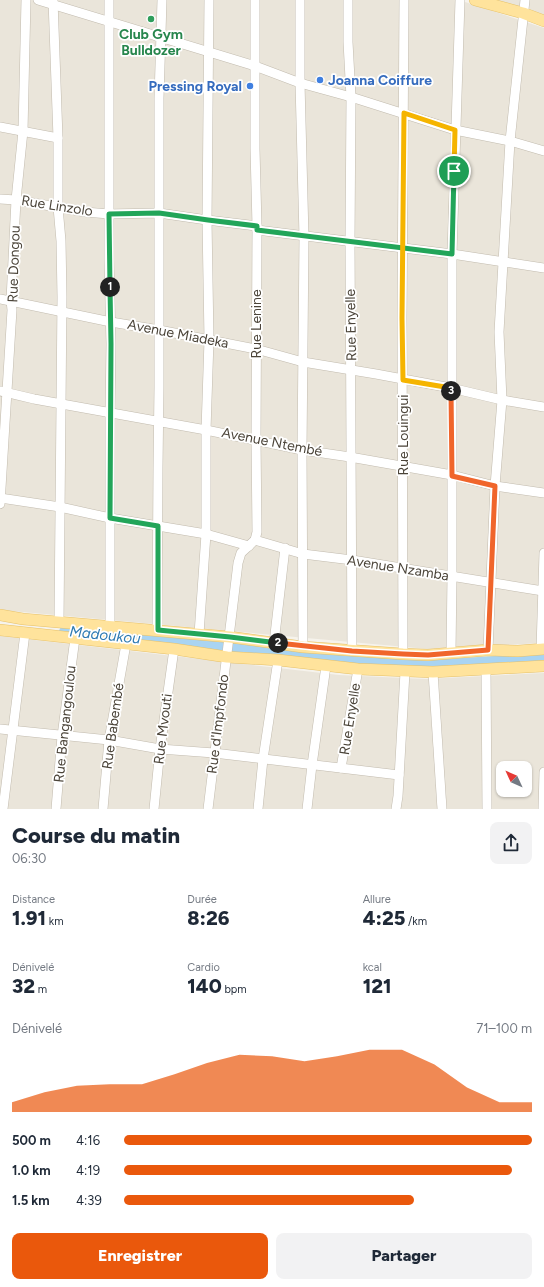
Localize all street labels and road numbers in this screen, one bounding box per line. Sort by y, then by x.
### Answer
street label: Rue Linzolo [20,192,94,220]
street label: Rue Dongou [4,225,24,303]
street label: Rue Enyelle [342,288,360,361]
street label: Rue Lenine [248,289,265,359]
street label: Avenue Miadeka [126,316,230,352]
street label: Rue Louingui [395,394,412,476]
street label: Avenue Ntembé [220,424,324,460]
street label: Avenue Nzamba [346,552,450,584]
street label: Rue Bangangoulou [50,665,80,783]
street label: Rue d'Impfondo [203,673,233,775]
street label: Rue Babembé [99,681,128,770]
street label: Rue Enyelle [336,682,364,756]
street label: Rue Mvouti [150,693,176,765]

